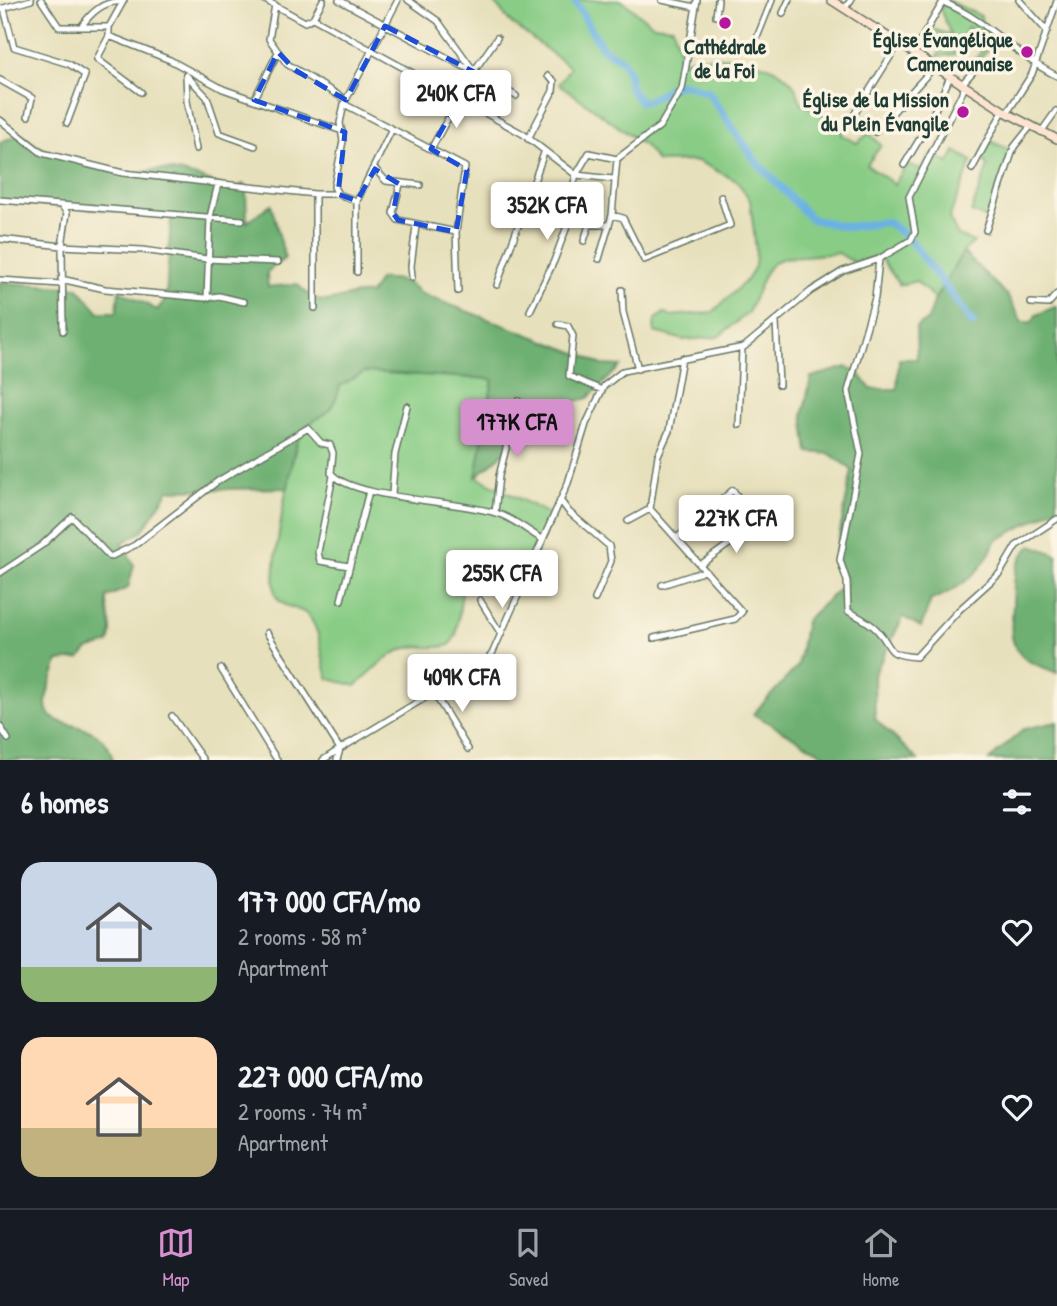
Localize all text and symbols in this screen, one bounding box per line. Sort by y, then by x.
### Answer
marker: Cathédrale de la Foi [717,15,733,31]
place label: Église Évangélique Camerounaise [873,25,1014,78]
place label: Cathédrale de la Foi [684,32,767,85]
marker: Église Évangélique Camerounaise [1019,44,1035,60]
pin: 240K CFA [384,71,528,130]
text: 240K CFA [416,77,496,108]
place label: Église de la Mission du Plein Évangile [803,85,950,139]
marker: Église de la Mission du Plein Évangile [955,104,971,120]
pin: 352K CFA [475,182,619,242]
text: 352K CFA [507,189,587,220]
pin: 177K CFA [445,400,589,459]
text: 177K CFA [477,406,557,437]
pin: 227K CFA [664,496,808,555]
text: 227K CFA [695,502,777,533]
pin: 255K CFA [430,550,574,610]
text: 255K CFA [462,557,542,588]
pin: 409K CFA [390,654,534,714]
text: 409K CFA [423,661,501,692]
text: 6 homes [21,782,108,822]
icon: filters [998,783,1036,821]
text: 177 000 CFA/mo [238,881,420,921]
icon: home [77,890,161,974]
icon: heart [998,913,1036,951]
text: 2 rooms · 58 m² [238,921,367,952]
text: Apartment [238,952,328,983]
text: 227 000 CFA/mo [238,1056,423,1096]
icon: home [77,1065,161,1149]
icon: heart [998,1088,1036,1126]
text: 2 rooms · 74 m² [238,1096,367,1127]
text: Apartment [238,1127,328,1158]
tab: Map [157,1224,195,1292]
tab: Saved [509,1224,548,1292]
tab: Home [862,1224,900,1292]

